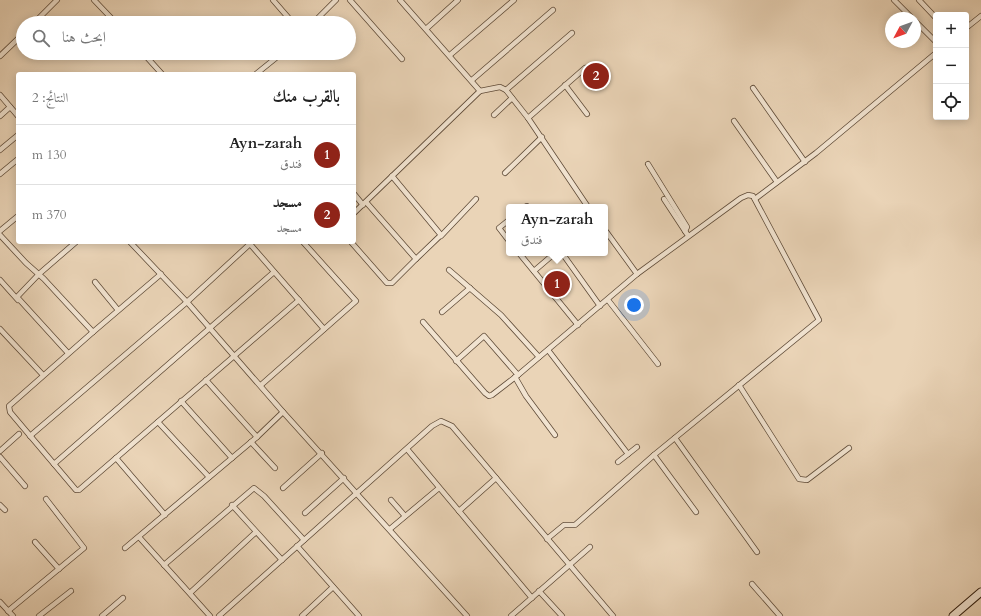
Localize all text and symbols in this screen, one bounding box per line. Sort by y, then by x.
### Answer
north arrow [885,12,921,48]
map controls [933,12,969,120]
button: + [933,12,969,48]
search box [16,16,356,60]
icon: search [30,27,52,49]
text: ابحث هنا [62,27,106,47]
button: − [933,48,969,84]
pin: 2 [583,61,609,91]
button: locate [933,84,969,120]
text: بالقرب منك [273,85,340,108]
text: النتائج: 2 [32,89,68,107]
text: Ayn-zarah [229,133,302,153]
text: 130 m [32,146,66,164]
text: 1 [324,146,330,164]
text: فندق [280,155,302,173]
text: مسجد [273,192,302,212]
popup [506,204,608,256]
text: 370 m [32,206,66,224]
text: 2 [324,206,330,224]
text: Ayn-zarah [521,209,593,229]
text: مسجد [276,219,302,237]
text: فندق [521,231,543,249]
pin: 1 [544,269,570,299]
your location [624,295,644,315]

